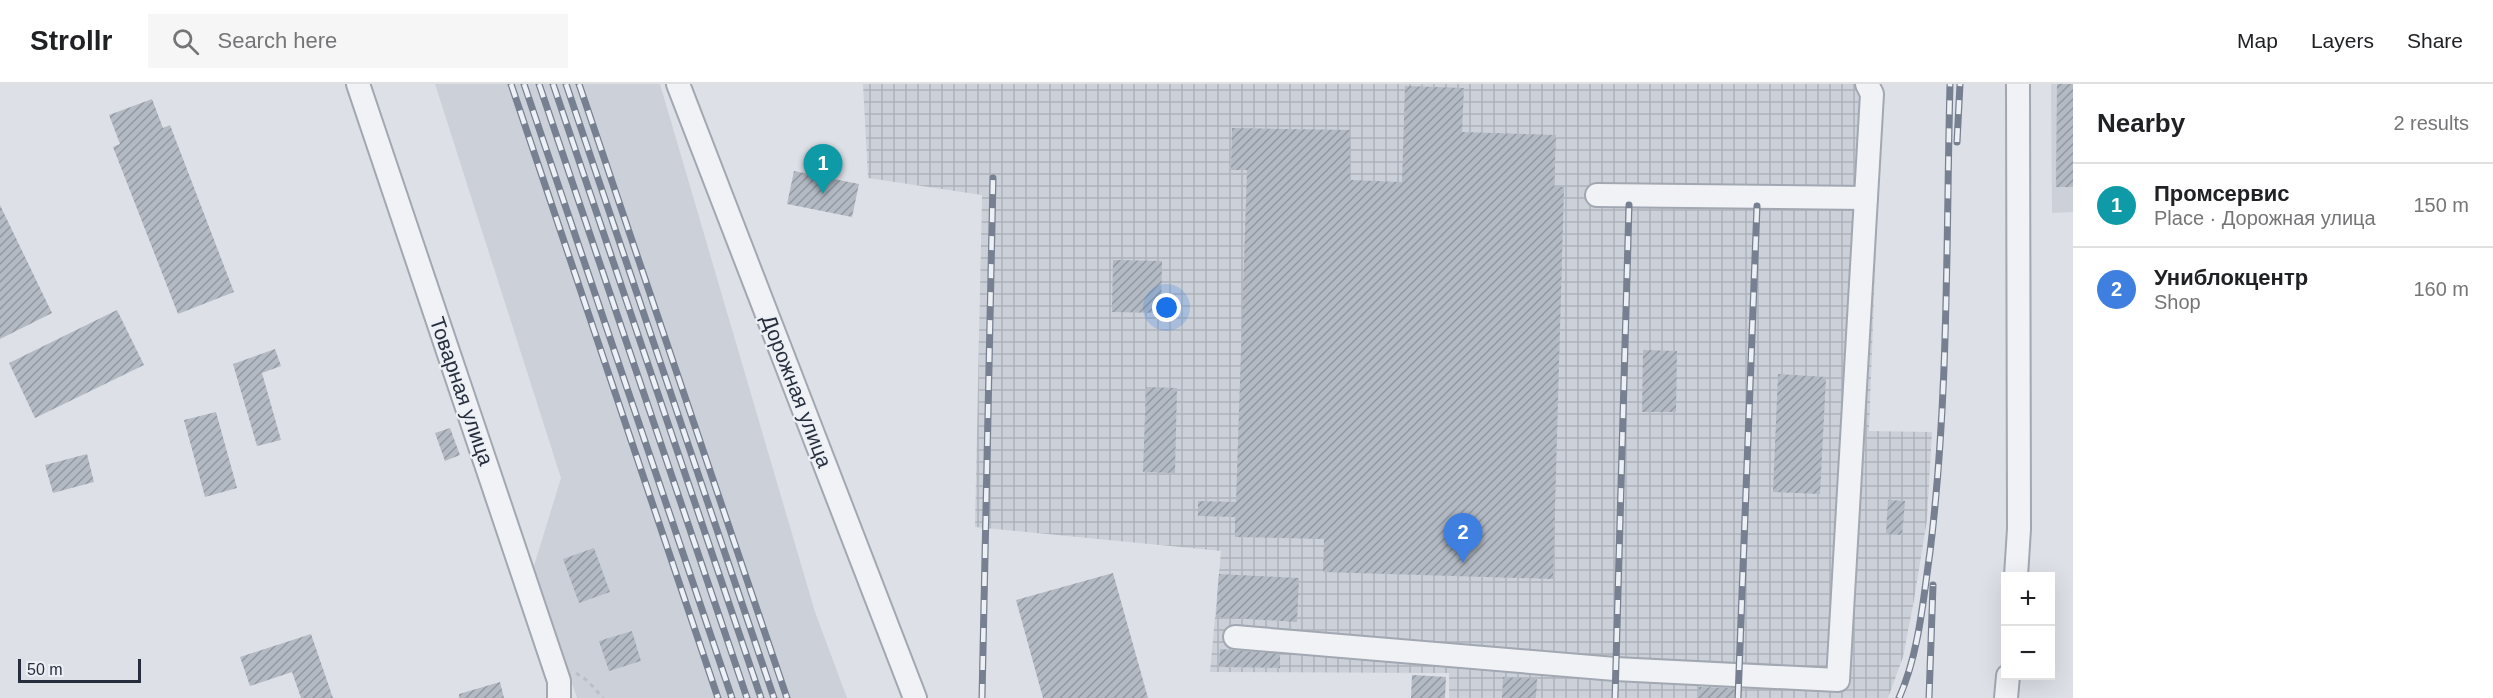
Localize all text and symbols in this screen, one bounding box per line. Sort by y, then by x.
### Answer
search box [148,14,568,68]
text: Strollr [30,25,112,56]
icon: search [169,25,202,58]
text: Search here [217,28,337,53]
text: Map [2237,29,2278,52]
text: Layers [2311,29,2374,52]
text: Share [2407,29,2463,52]
text: Nearby [2097,108,2185,138]
text: 2 results [2393,112,2469,134]
pin: 1 [804,144,842,194]
text: Промсервис [2154,181,2290,206]
text: 1 [2111,194,2122,216]
text: 150 m [2413,194,2469,216]
text: Place · Дорожная улица [2154,207,2376,229]
text: Униблокцентр [2154,265,2308,290]
text: 2 [2111,278,2122,300]
text: 160 m [2413,278,2469,300]
text: Shop [2154,291,2201,313]
your location [1152,293,1181,322]
street label: Дорожная улица [757,311,837,471]
street label: Товарная улица [426,314,498,468]
pin: 2 [1444,514,1482,563]
map controls [2001,572,2055,680]
button: + [2001,572,2055,626]
button: − [2001,626,2055,680]
scale bar [18,656,141,684]
text: 50 m [27,661,63,678]

